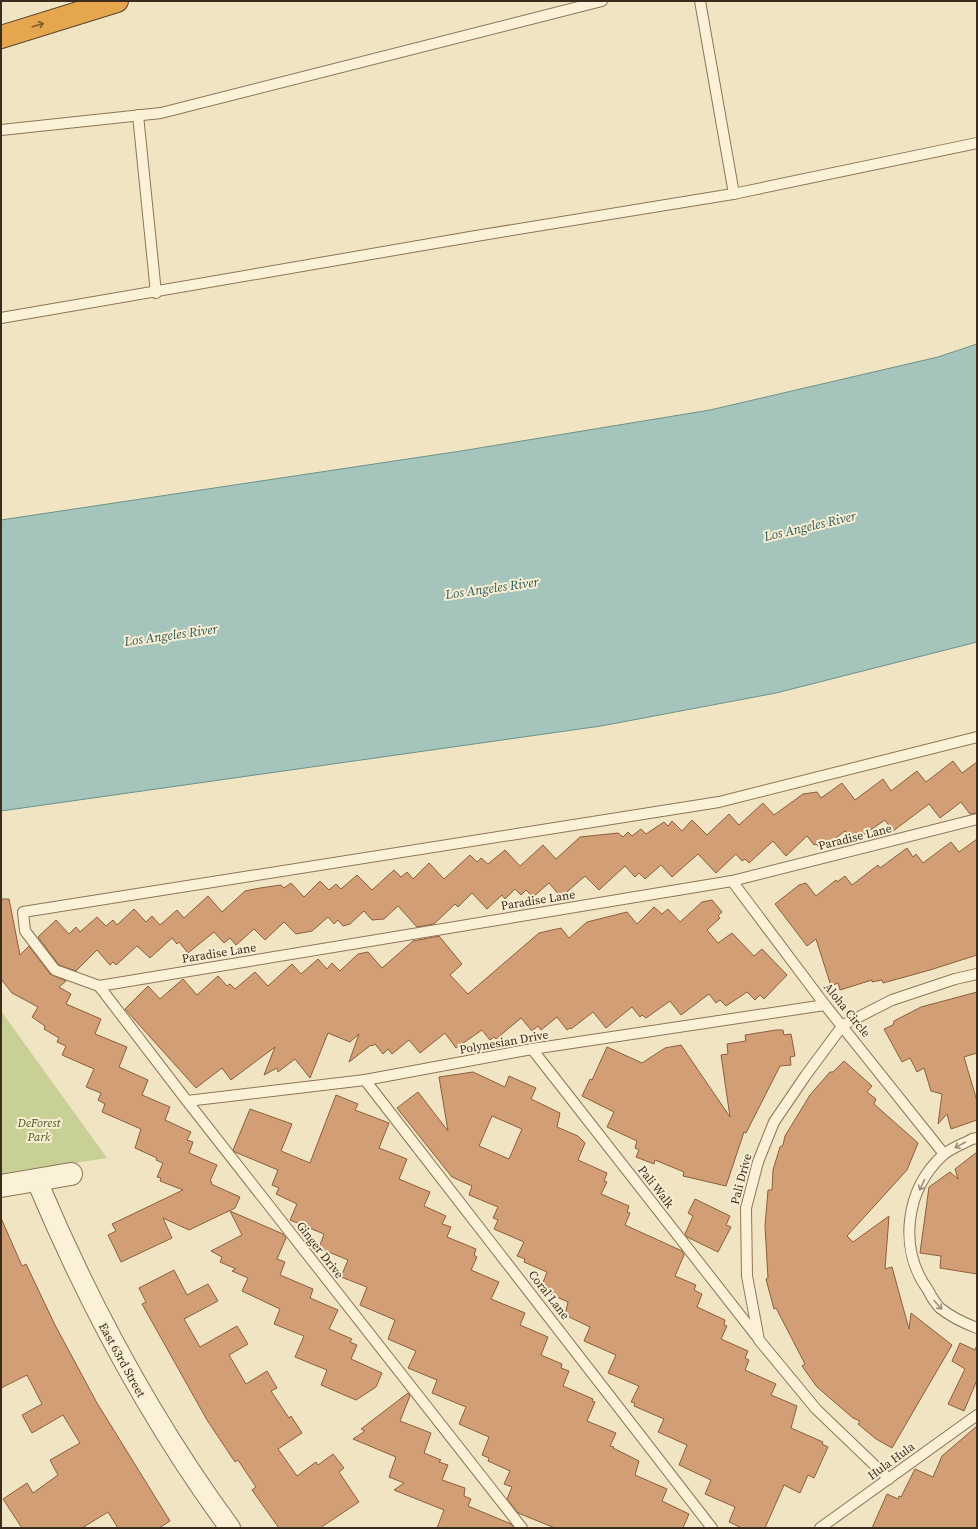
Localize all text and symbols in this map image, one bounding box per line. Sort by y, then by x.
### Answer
one-way arrow [32,21,45,28]
water label: Los Angeles River [761,507,858,545]
water label: Los Angeles River [443,573,540,603]
water label: Los Angeles River [122,620,219,650]
street label: Paradise Lane [817,820,893,854]
street label: Paradise Lane [500,886,576,914]
street label: Paradise Lane [181,939,257,967]
street label: Aloha Circle [820,979,874,1041]
street label: Polynesian Drive [458,1026,550,1058]
park label: DeForest Park [16,1115,62,1145]
one-way arrow [955,1142,967,1149]
street label: Pali Drive [727,1152,755,1206]
street label: Pali Walk [634,1162,678,1212]
one-way arrow [918,1179,925,1191]
street label: Ginger Drive [293,1218,347,1282]
street label: Coral Lane [525,1267,573,1323]
one-way arrow [934,1299,943,1310]
street label: East 63rd Street [95,1320,149,1400]
street label: Hula Hula [864,1438,918,1483]

